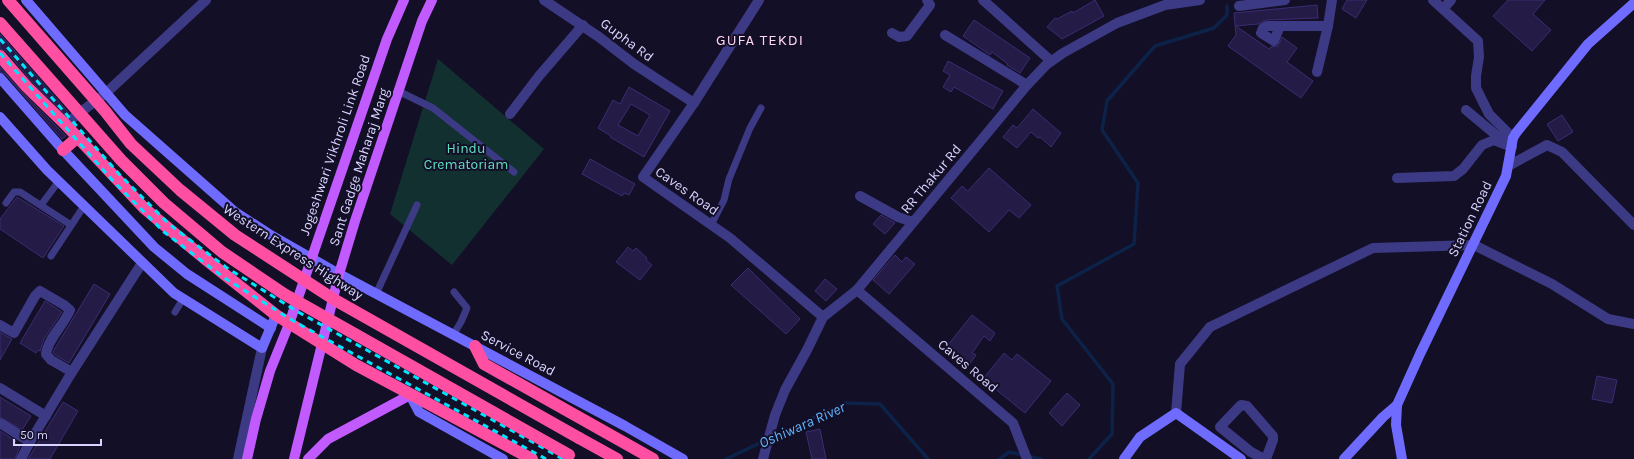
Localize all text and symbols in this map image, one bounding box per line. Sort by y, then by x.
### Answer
street label: Gupha Rd [597,15,657,65]
district label: GUFA TEKDI [716,31,804,49]
street label: Jogeshwari Vikhroli Link Road [296,53,374,237]
street label: Sant Gadge Maharaj Marg [325,86,393,248]
park label: Hindu Crematoriam [424,140,508,173]
street label: RR Thakur Rd [897,141,965,217]
street label: Caves Road [652,163,722,219]
street label: Station Road [1444,178,1496,260]
street label: Western Express Highway [220,200,367,304]
street label: Service Road [478,326,558,380]
street label: Caves Road [934,336,1002,396]
water label: Oshiwara River [756,398,849,452]
scale bar [14,421,101,447]
text: 50 m [20,428,48,442]

